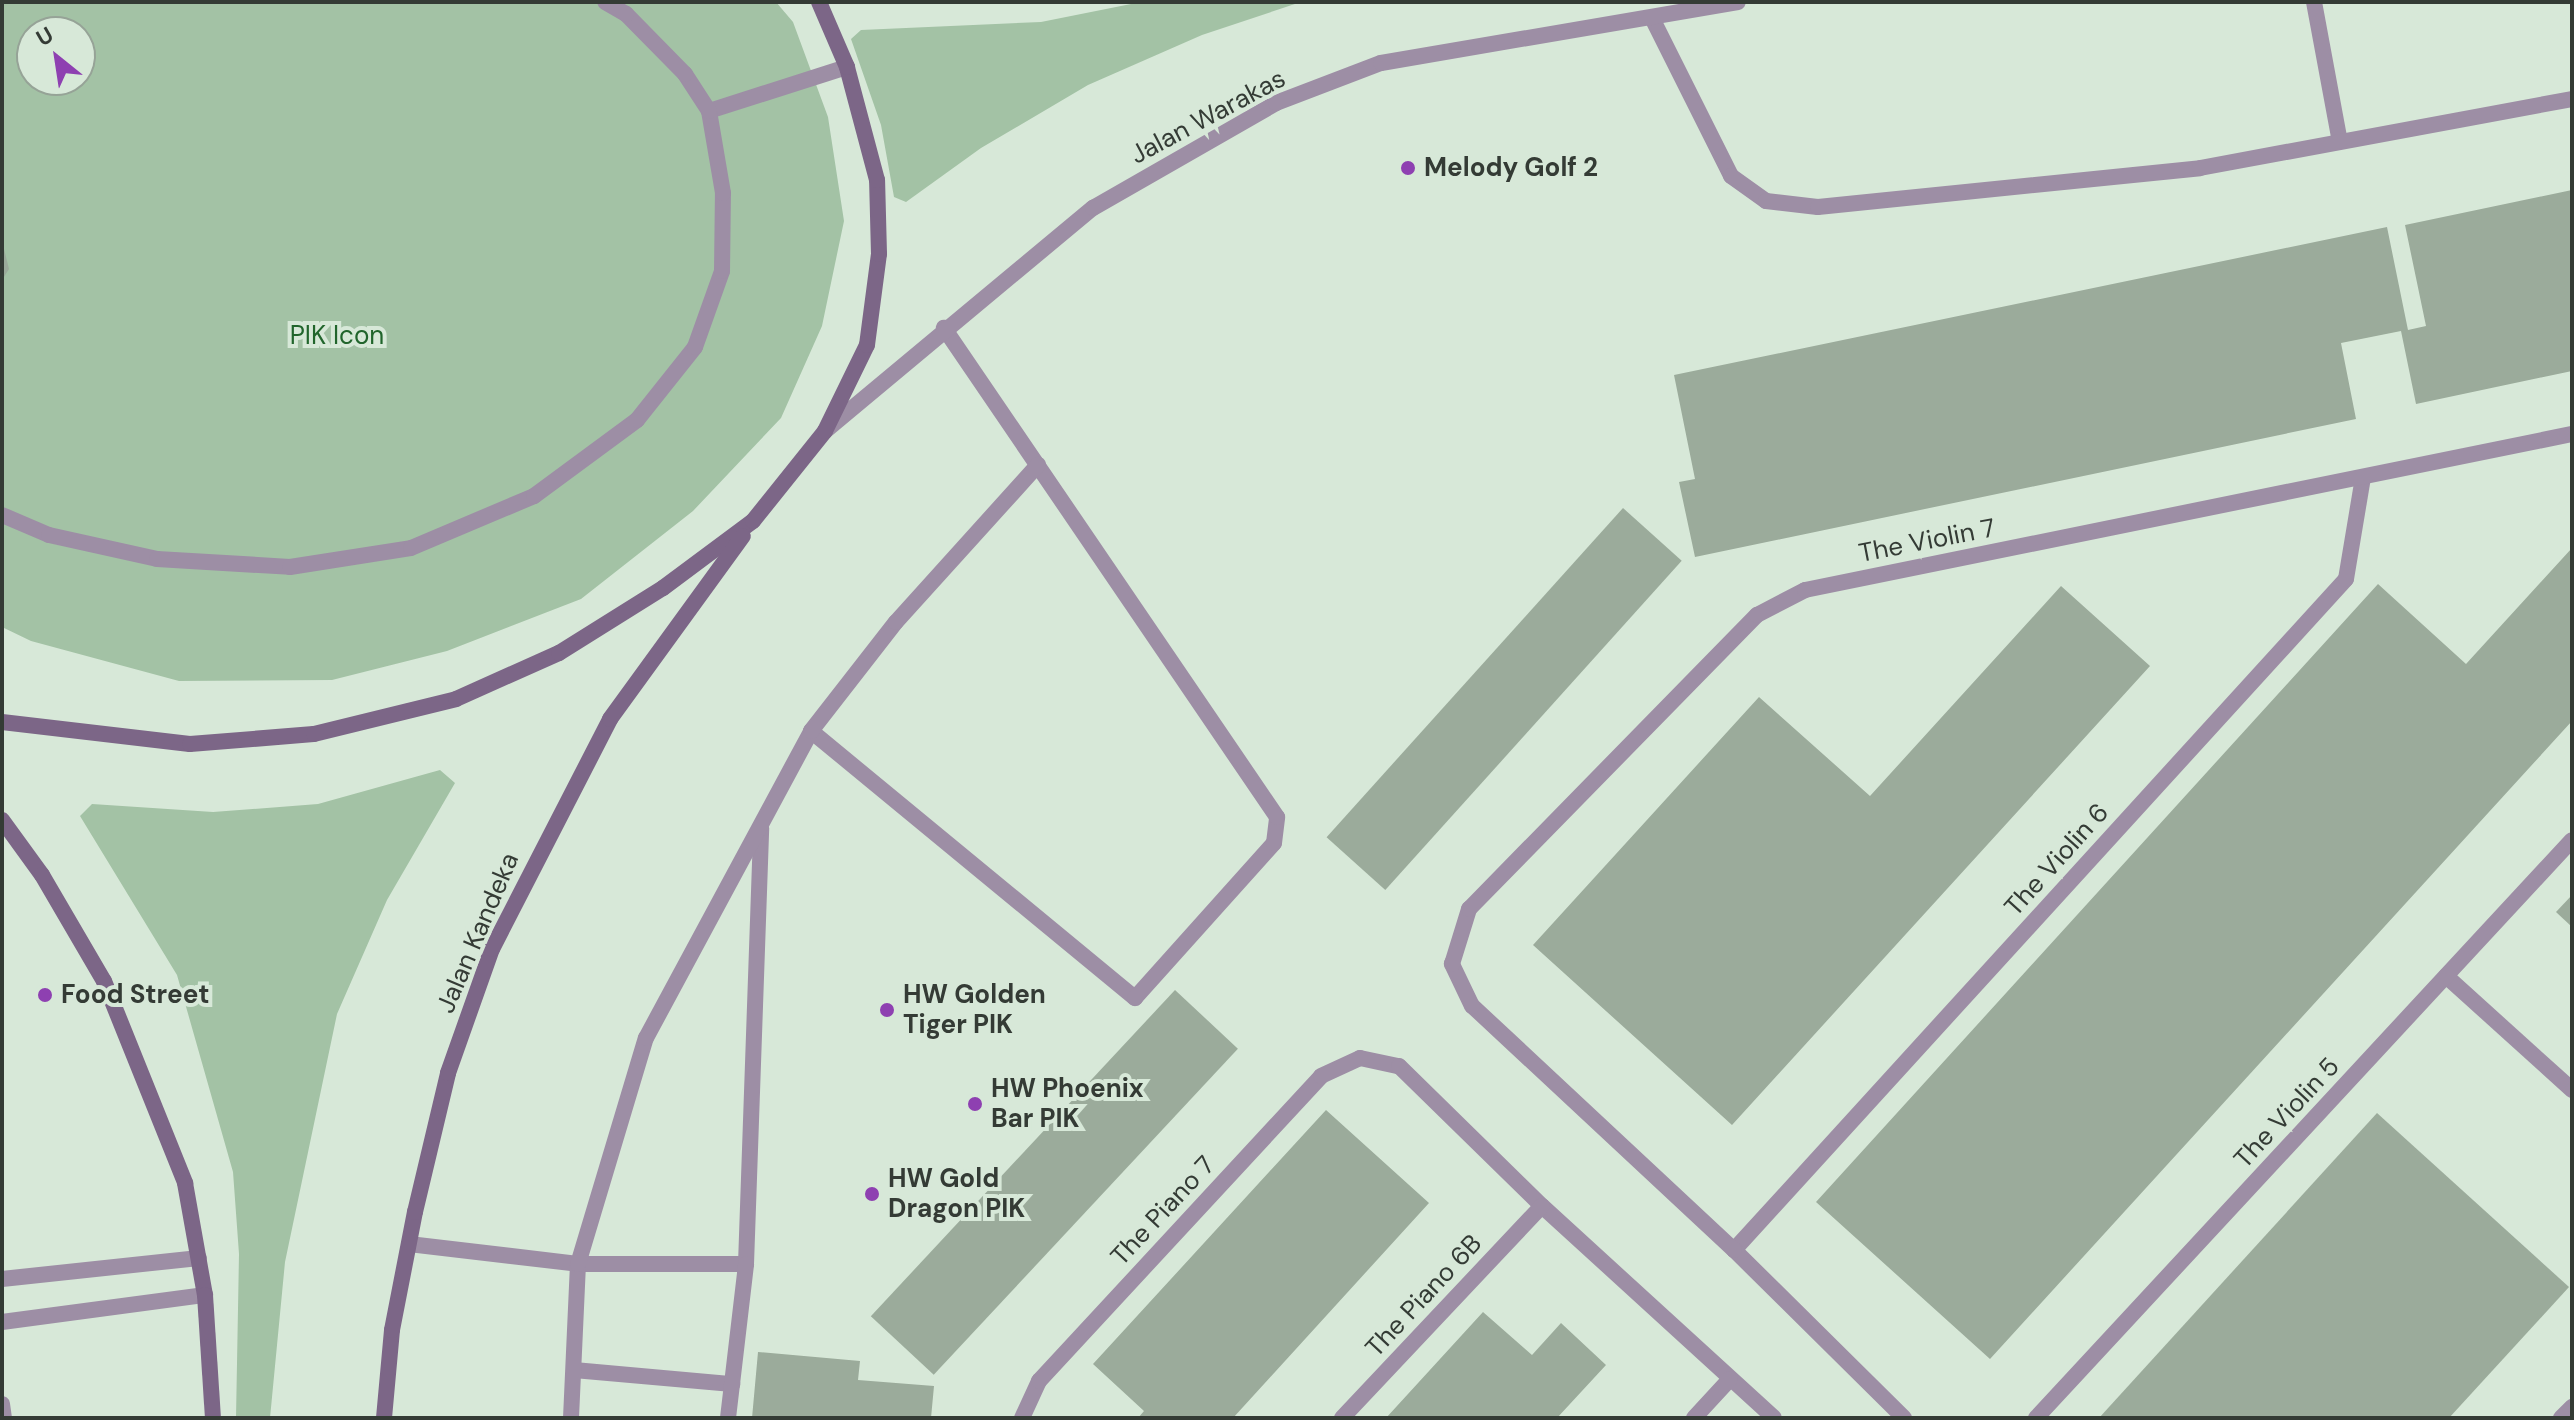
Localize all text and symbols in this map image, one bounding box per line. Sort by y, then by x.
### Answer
north arrow [16,16,96,96]
text: U [31,20,59,53]
street label: Jalan Warakas [1125,63,1291,171]
place label: Melody Golf 2 [1424,152,1598,184]
marker: Melody Golf 2 [1399,159,1417,177]
park label: PIK Icon [290,320,384,352]
street label: The Violin 7 [1856,513,1998,569]
street label: The Violin 6 [1998,797,2116,923]
street label: Jalan Kandeka [430,848,526,1018]
place label: Food Street [61,979,209,1011]
place label: HW Golden Tiger PIK [903,979,1046,1040]
marker: Food Street [36,986,54,1004]
marker: HW Golden Tiger PIK [878,1001,896,1019]
street label: The Violin 5 [2228,1051,2346,1175]
place label: HW Phoenix Bar PIK [991,1073,1144,1134]
marker: HW Phoenix Bar PIK [966,1095,984,1113]
street label: The Piano 7 [1105,1150,1221,1272]
place label: HW Gold Dragon PIK [888,1163,1025,1224]
marker: HW Gold Dragon PIK [863,1185,881,1203]
street label: The Piano 6B [1359,1228,1489,1364]

